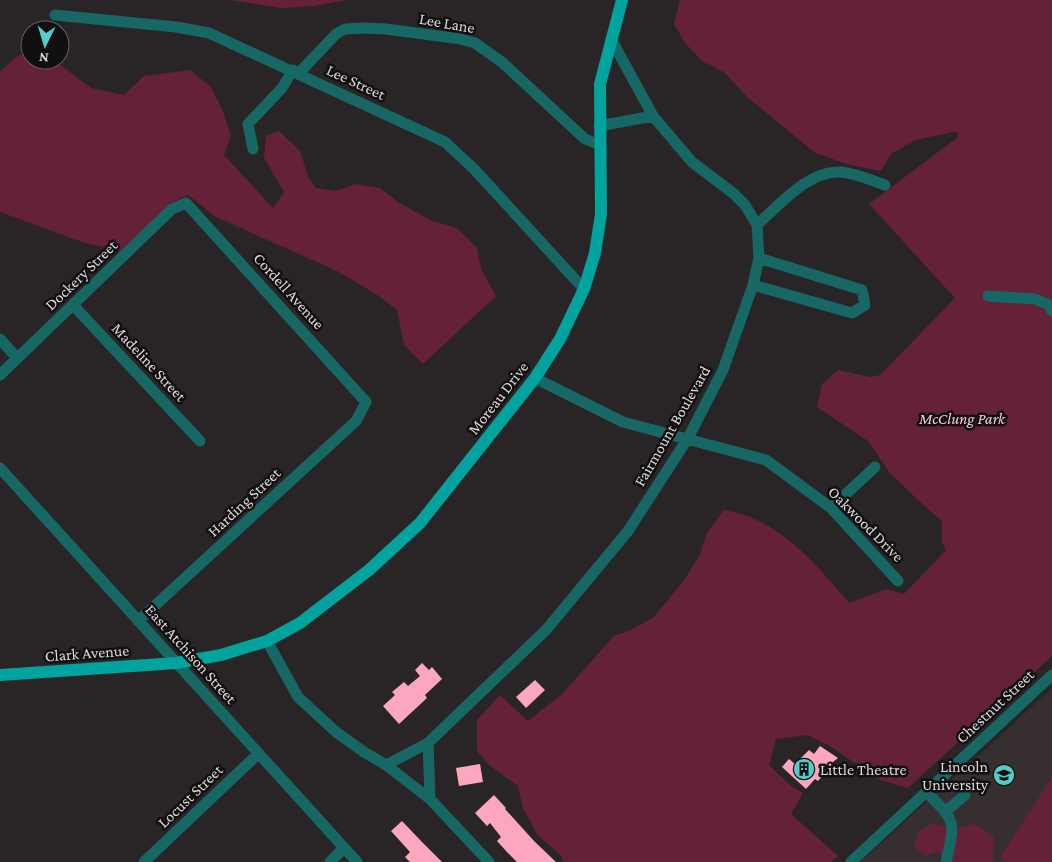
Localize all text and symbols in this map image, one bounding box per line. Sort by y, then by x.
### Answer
street label: Lee Lane [418,10,476,36]
north arrow [20,20,70,70]
text: N [38,50,49,66]
street label: Lee Street [324,61,389,103]
street label: Dockery Street [42,236,122,314]
street label: Cordell Avenue [250,249,328,333]
street label: Madeline Street [108,319,190,405]
street label: Moreau Drive [464,358,532,438]
street label: Fairmount Boulevard [631,362,714,489]
park label: McClung Park [918,410,1006,428]
street label: Harding Street [204,464,285,541]
street label: Oakwood Drive [825,483,907,565]
street label: East Atchison Street [142,601,240,708]
street label: Clark Avenue [44,642,130,664]
street label: Chestnut Street [953,665,1038,746]
building icon: Little Theatre [792,757,816,781]
place label: Lincoln University [922,758,989,794]
street label: Locust Street [154,761,226,831]
place label: Little Theatre [820,761,906,778]
school or university icon: Lincoln University [992,763,1016,787]

